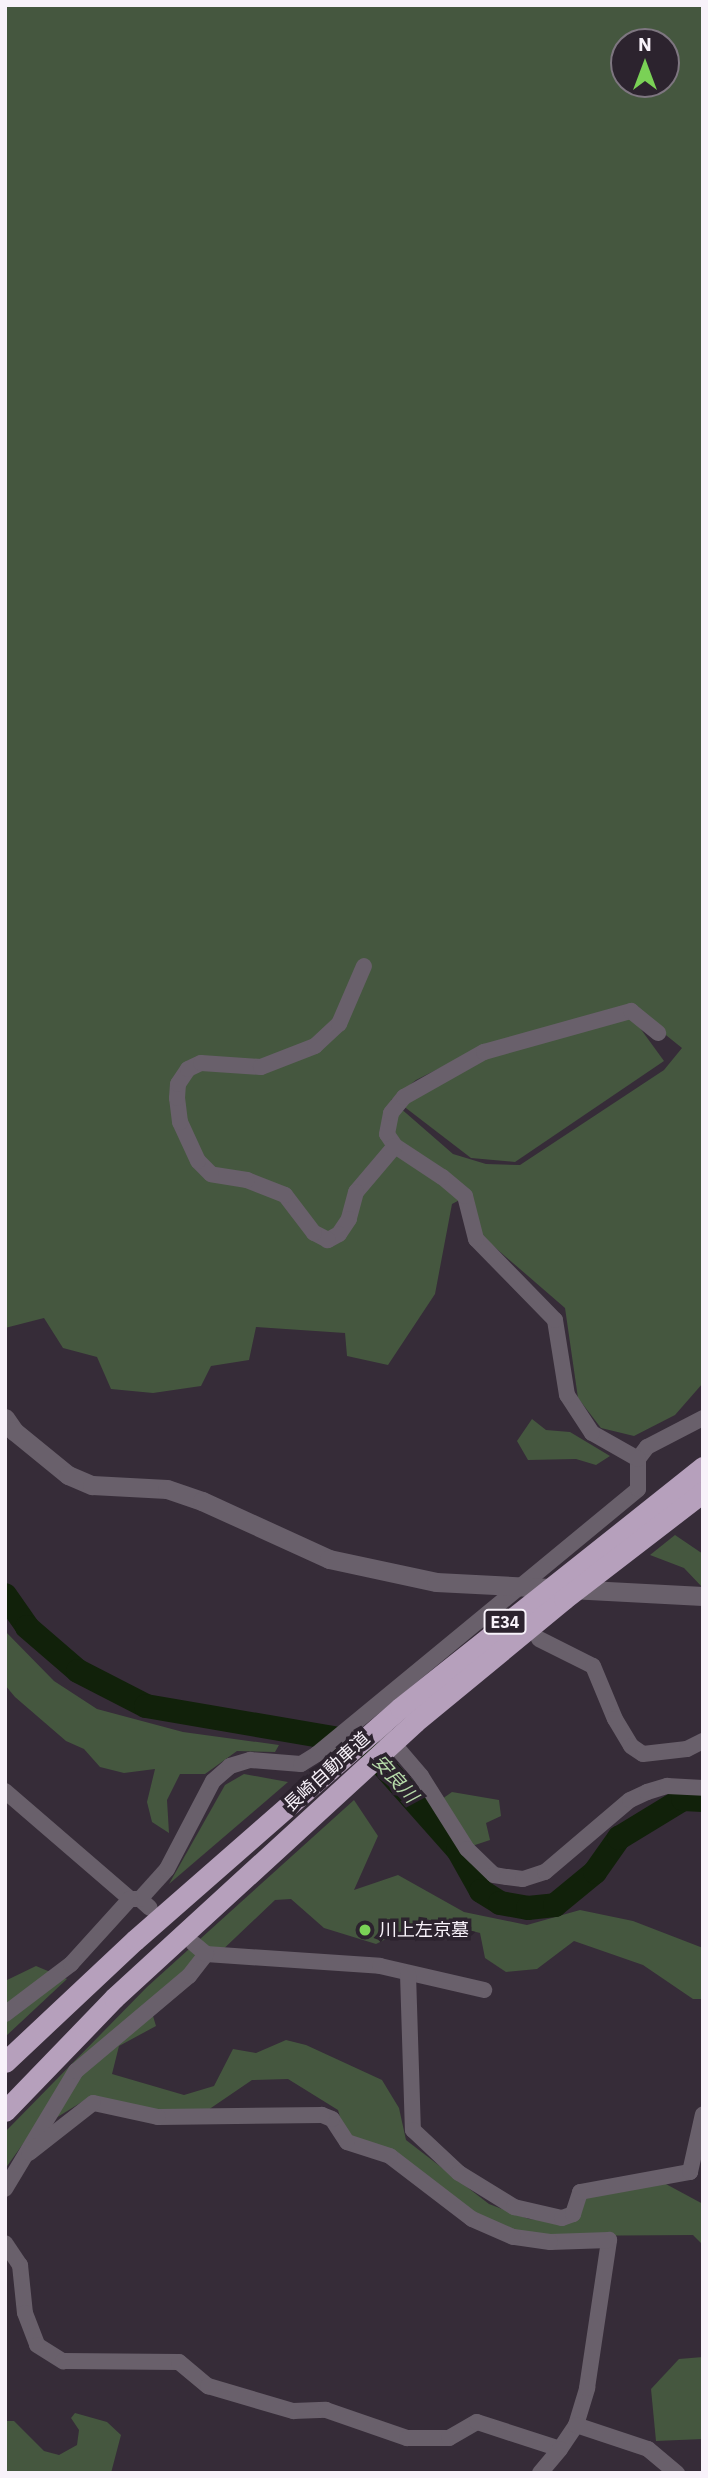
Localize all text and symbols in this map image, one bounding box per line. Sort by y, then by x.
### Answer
north arrow [610,28,680,98]
text: N [638,32,652,56]
road number: E34 [482,1610,528,1634]
street label: 長崎自動車道 [280,1728,374,1816]
water label: 安良川 [367,1750,423,1808]
place label: 川上左京墓 [379,1919,469,1941]
marker: 川上左京墓 [357,1922,373,1938]

